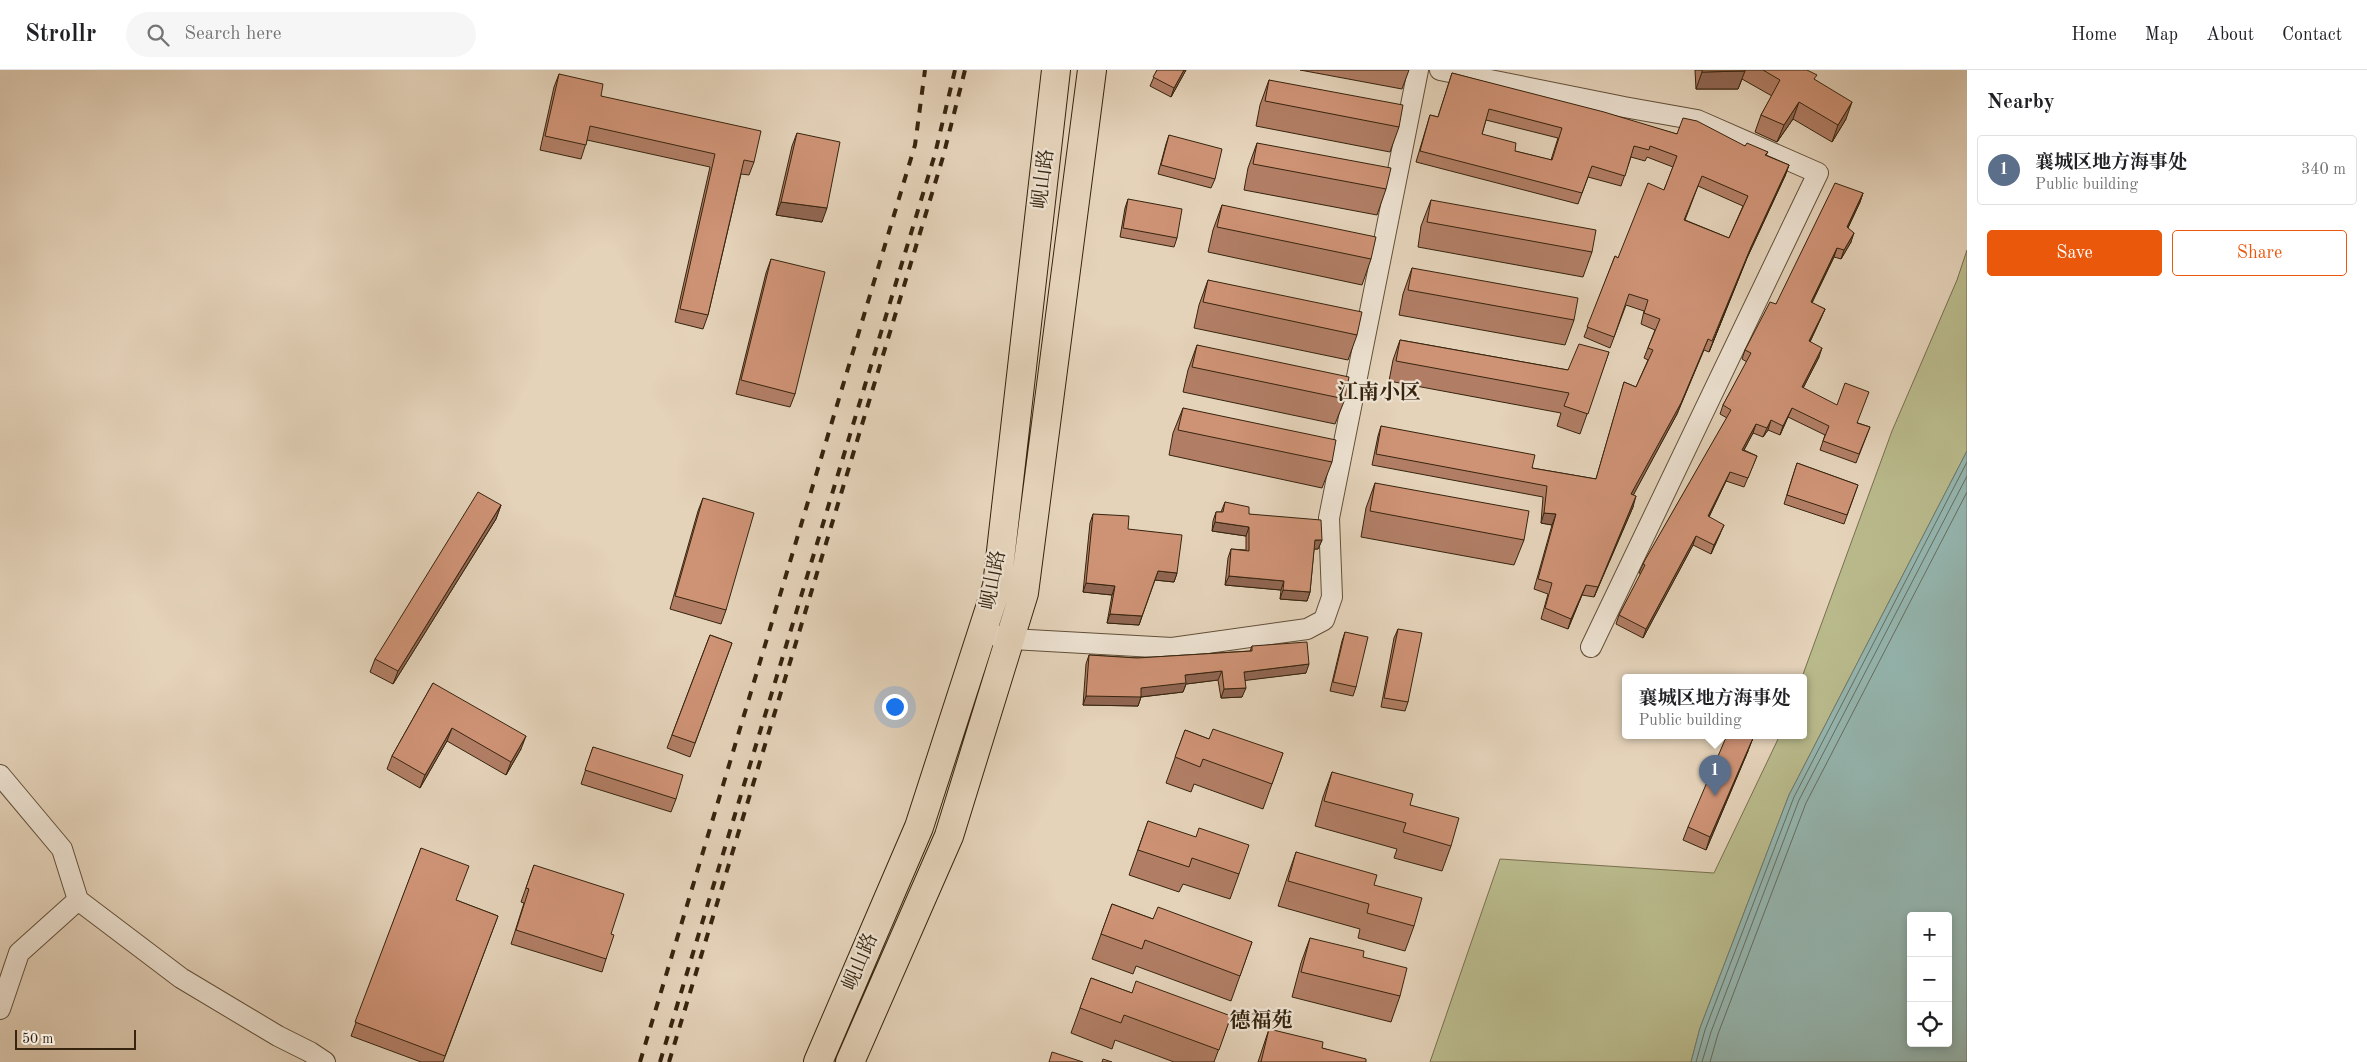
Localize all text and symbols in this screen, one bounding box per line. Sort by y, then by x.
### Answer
search box [126,12,476,57]
icon: search [144,21,172,49]
text: Strollr [25,23,96,47]
text: Search here [184,25,282,44]
text: Home [2071,26,2117,44]
text: Map [2145,26,2178,44]
text: About [2206,26,2254,44]
text: Contact [2282,26,2342,44]
text: Nearby [1987,92,2055,113]
street label: 岘山路 [1028,148,1058,210]
text: 襄城区地方海事处 [2035,154,2187,173]
text: 1 [1999,162,2009,178]
text: 340 m [2301,162,2346,178]
text: Public building [2035,177,2138,193]
button: Save [1987,230,2162,276]
button: Share [2172,230,2347,276]
district label: 江南小区 [1337,380,1421,404]
street label: 岘山路 [976,548,1010,611]
popup [1622,674,1807,739]
text: 襄城区地方海事处 [1638,690,1791,709]
your location [882,694,908,720]
text: Public building [1638,713,1742,729]
pin: 1 [1699,755,1731,796]
map controls [1907,912,1952,1047]
button: + [1907,912,1952,957]
street label: 岘山路 [838,930,882,994]
button: − [1907,957,1952,1002]
button: locate [1907,1002,1952,1047]
district label: 德福苑 [1230,1009,1293,1032]
scale bar [15,1027,136,1050]
text: 50 m [22,1032,53,1046]

